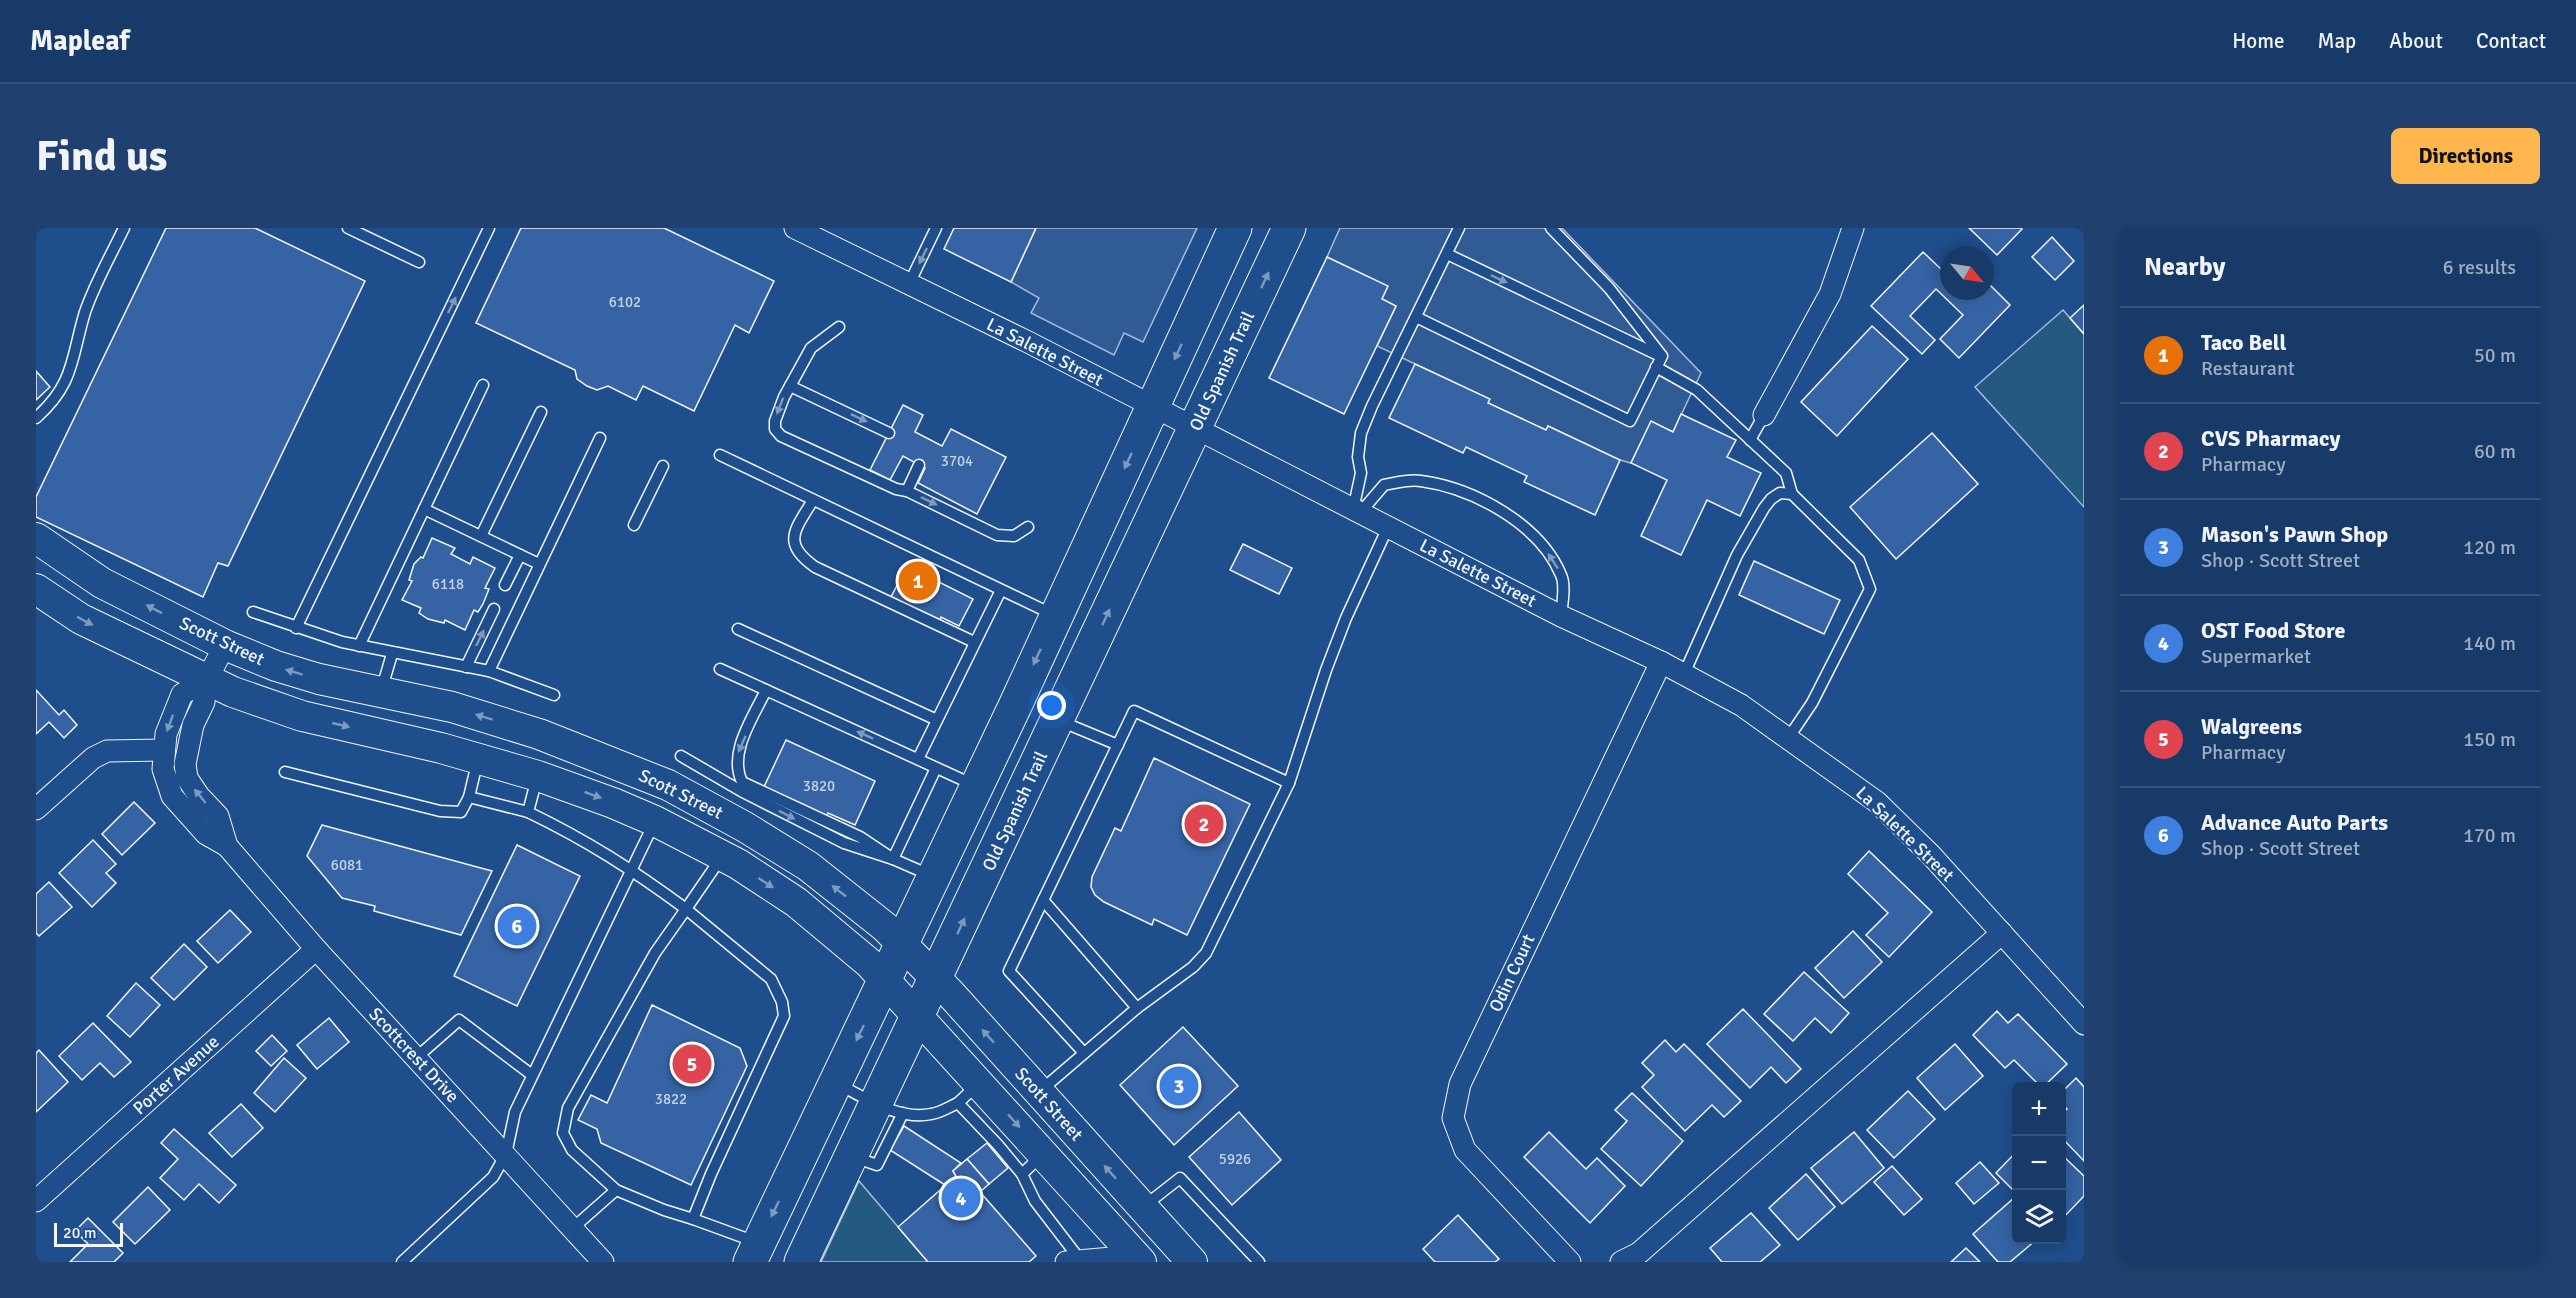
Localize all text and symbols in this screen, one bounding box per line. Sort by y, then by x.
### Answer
text: Mapleaf [30,24,130,58]
text: Home [2232,28,2285,54]
text: Map [2318,28,2356,54]
text: About [2389,28,2443,54]
text: Contact [2476,28,2546,54]
button: Directions [2391,128,2540,184]
text: Find us [36,131,167,182]
north arrow [1940,246,1994,300]
one-way arrow [918,248,927,265]
text: Nearby [2144,251,2225,283]
text: 6 results [2443,255,2516,280]
one-way arrow [1260,272,1269,289]
one-way arrow [1491,275,1508,284]
house number: 6102 [609,293,641,311]
one-way arrow [447,297,456,314]
street label: Old Spanish Trail [1185,308,1259,434]
street label: La Salette Street [983,313,1107,391]
text: Taco Bell [2201,329,2286,356]
one-way arrow [1173,343,1183,361]
text: 1 [2158,343,2169,368]
text: 50 m [2474,343,2516,368]
text: Restaurant [2201,356,2295,381]
one-way arrow [775,397,785,415]
one-way arrow [850,414,867,423]
text: CVS Pharmacy [2201,425,2340,452]
text: 2 [2158,439,2169,464]
text: 60 m [2474,439,2516,464]
house number: 3704 [941,452,973,470]
one-way arrow [1123,452,1132,469]
text: Pharmacy [2201,452,2286,477]
one-way arrow [920,497,937,506]
text: Mason's Pawn Shop [2201,521,2388,548]
street label: La Salette Street [1416,534,1540,612]
text: 3 [2158,535,2169,560]
text: 120 m [2463,535,2516,560]
text: Shop · Scott Street [2201,548,2360,573]
one-way arrow [1547,552,1558,569]
pin: 1 [898,558,938,604]
house number: 6118 [432,575,464,593]
one-way arrow [145,604,162,614]
one-way arrow [1102,608,1111,625]
street label: Scott Street [176,612,268,670]
one-way arrow [77,616,94,626]
text: OST Food Store [2201,617,2345,644]
one-way arrow [475,630,485,647]
text: 4 [2158,631,2169,656]
text: 140 m [2463,631,2516,656]
text: Supermarket [2201,644,2311,669]
one-way arrow [1033,648,1042,665]
one-way arrow [285,666,303,676]
your location [1037,691,1066,720]
one-way arrow [475,711,493,721]
text: Walgreens [2201,713,2302,740]
one-way arrow [164,714,174,732]
one-way arrow [332,720,350,730]
text: 5 [2158,727,2169,752]
text: 150 m [2463,727,2516,752]
one-way arrow [856,730,874,740]
one-way arrow [737,735,746,752]
text: Pharmacy [2201,740,2286,765]
street label: Old Spanish Trail [978,748,1052,874]
street label: Scott Street [635,764,727,824]
house number: 3820 [803,777,835,795]
street label: La Salette Street [1851,782,1959,886]
one-way arrow [193,788,206,804]
one-way arrow [584,791,602,801]
pin: 2 [1184,802,1224,846]
text: Advance Auto Parts [2201,809,2388,836]
one-way arrow [779,810,796,819]
text: 6 [2158,823,2169,848]
text: 170 m [2463,823,2516,848]
text: Shop · Scott Street [2201,836,2360,861]
house number: 6081 [331,856,363,874]
one-way arrow [758,877,775,888]
one-way arrow [832,886,847,898]
pin: 6 [498,904,536,948]
one-way arrow [956,917,966,935]
street label: Odin Court [1484,931,1540,1015]
street label: Scottcrest Drive [364,1003,464,1107]
one-way arrow [855,1025,864,1042]
one-way arrow [982,1029,995,1044]
street label: Porter Avenue [128,1031,224,1119]
pin: 5 [672,1042,712,1086]
street label: Scott Street [1010,1063,1088,1145]
pin: 3 [1160,1064,1198,1108]
map controls [2012,1082,2066,1244]
button: + [2012,1082,2066,1136]
house number: 3822 [655,1090,687,1108]
one-way arrow [1006,1114,1020,1128]
button: − [2012,1136,2066,1190]
house number: 5926 [1219,1150,1251,1168]
one-way arrow [1103,1164,1117,1179]
pin: 4 [942,1176,980,1220]
button: layers [2012,1190,2066,1244]
one-way arrow [771,1200,780,1217]
scale bar [54,1220,123,1248]
text: 20 m [63,1223,97,1243]

